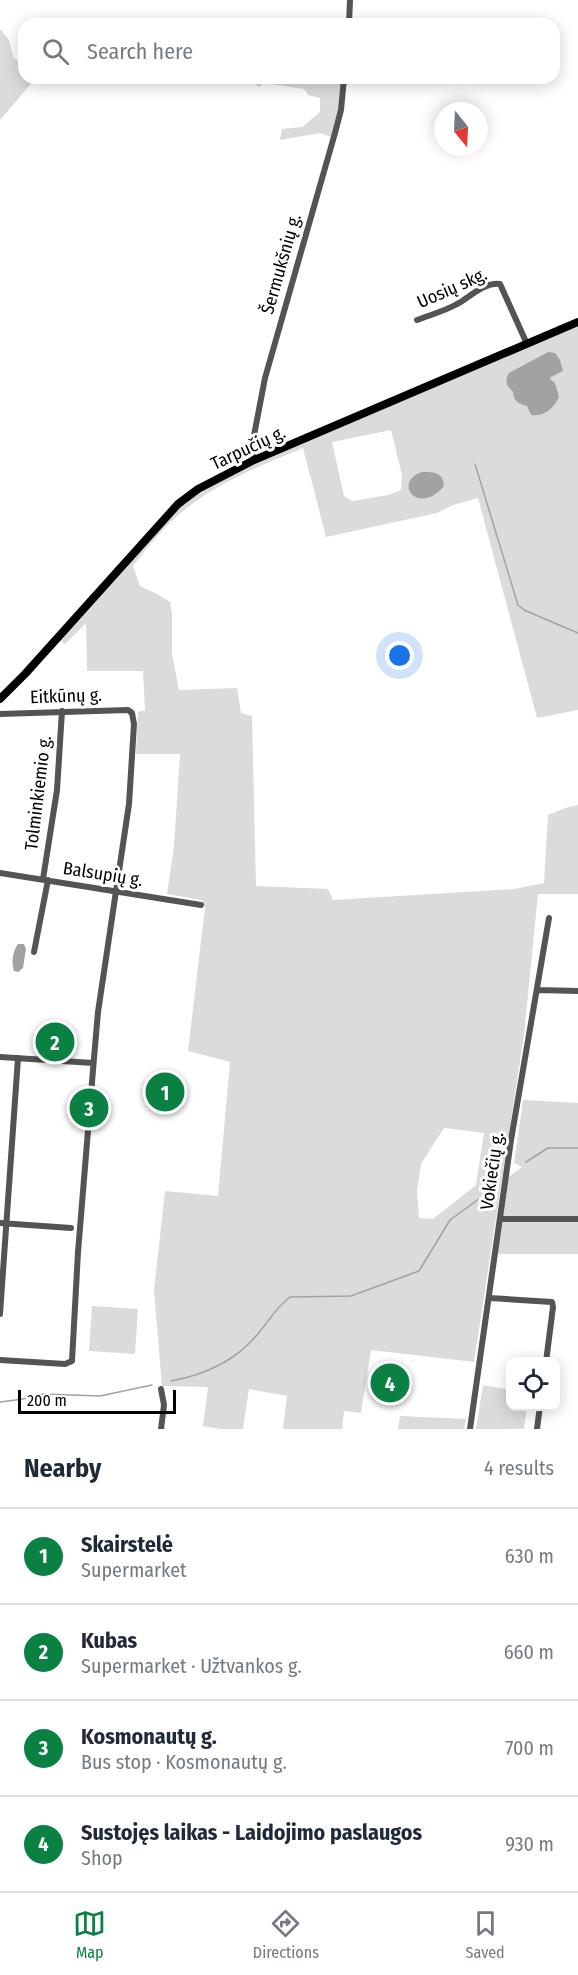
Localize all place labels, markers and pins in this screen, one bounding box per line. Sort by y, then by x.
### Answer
pin: 2 [36,1020,74,1064]
pin: 1 [146,1070,184,1114]
pin: 3 [70,1086,109,1130]
pin: 4 [370,1360,410,1406]

